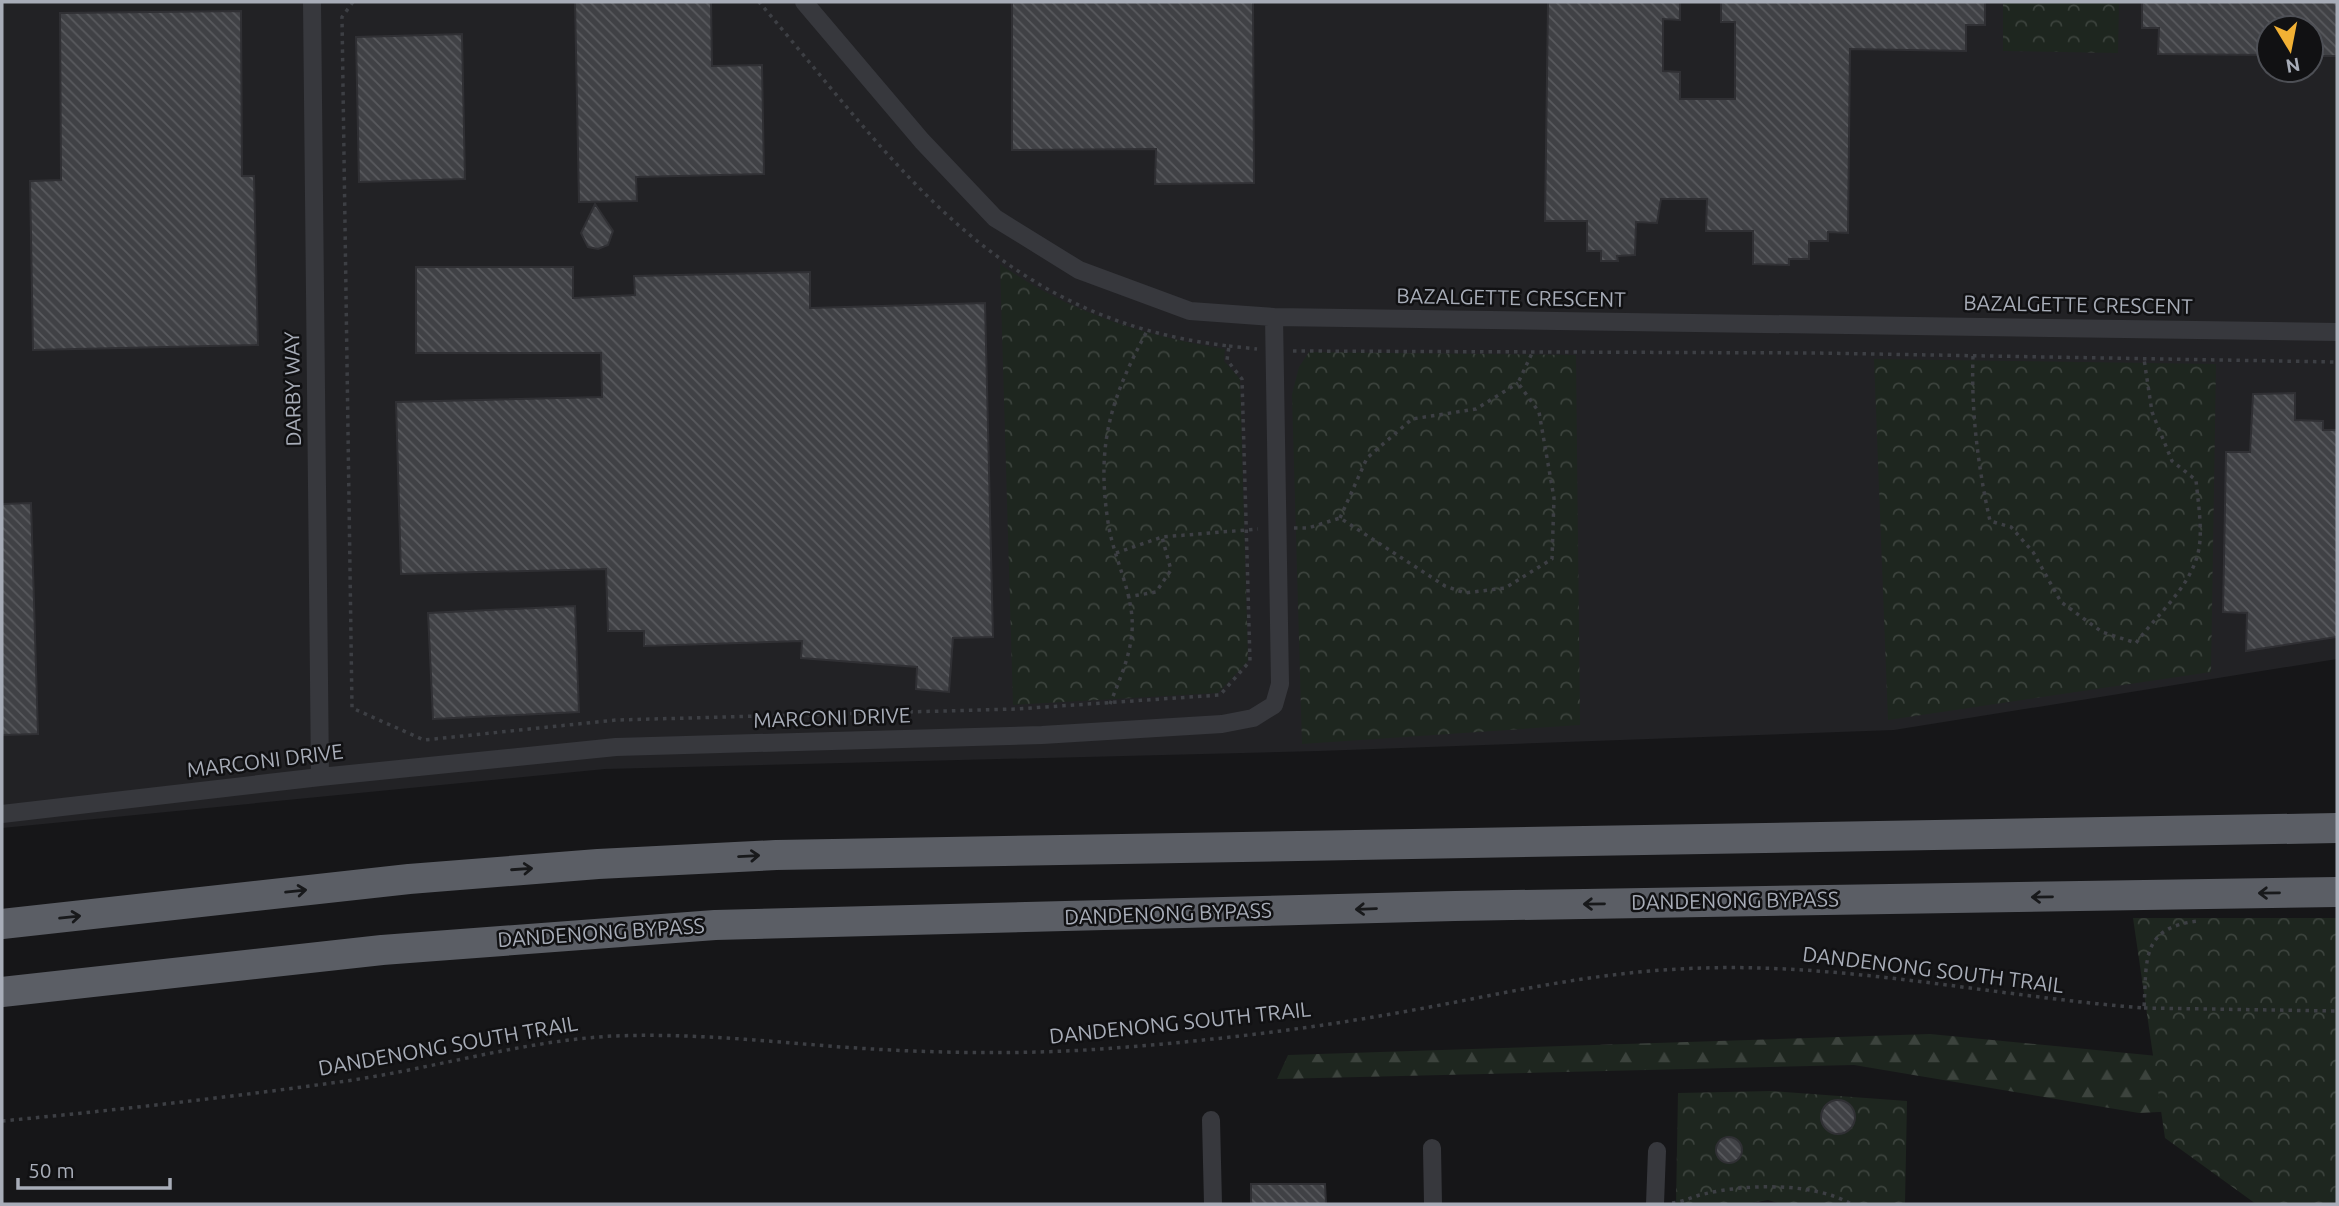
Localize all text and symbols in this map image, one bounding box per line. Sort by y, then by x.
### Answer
north arrow [2255,14,2325,84]
text: N [2284,54,2302,78]
street label: BAZALGETTE CRESCENT [1396,283,1626,311]
street label: BAZALGETTE CRESCENT [1963,290,2193,318]
street label: DARBY WAY [279,331,305,447]
street label: MARCONI DRIVE [753,702,911,732]
street label: MARCONI DRIVE [185,739,344,782]
one-way arrow [737,850,760,863]
one-way arrow [510,862,533,875]
one-way arrow [284,884,306,897]
street label: DANDENONG BYPASS [1631,886,1839,914]
one-way arrow [2258,887,2281,900]
one-way arrow [2030,890,2053,904]
street label: DANDENONG BYPASS [1064,897,1272,929]
one-way arrow [1582,897,1605,910]
one-way arrow [1355,902,1378,915]
one-way arrow [58,910,80,923]
street label: DANDENONG BYPASS [496,913,705,951]
street label: DANDENONG SOUTH TRAIL [1801,941,2065,997]
street label: DANDENONG SOUTH TRAIL [1048,996,1312,1048]
street label: DANDENONG SOUTH TRAIL [316,1010,580,1080]
scale bar [18,1146,170,1190]
text: 50 m [28,1158,75,1182]

